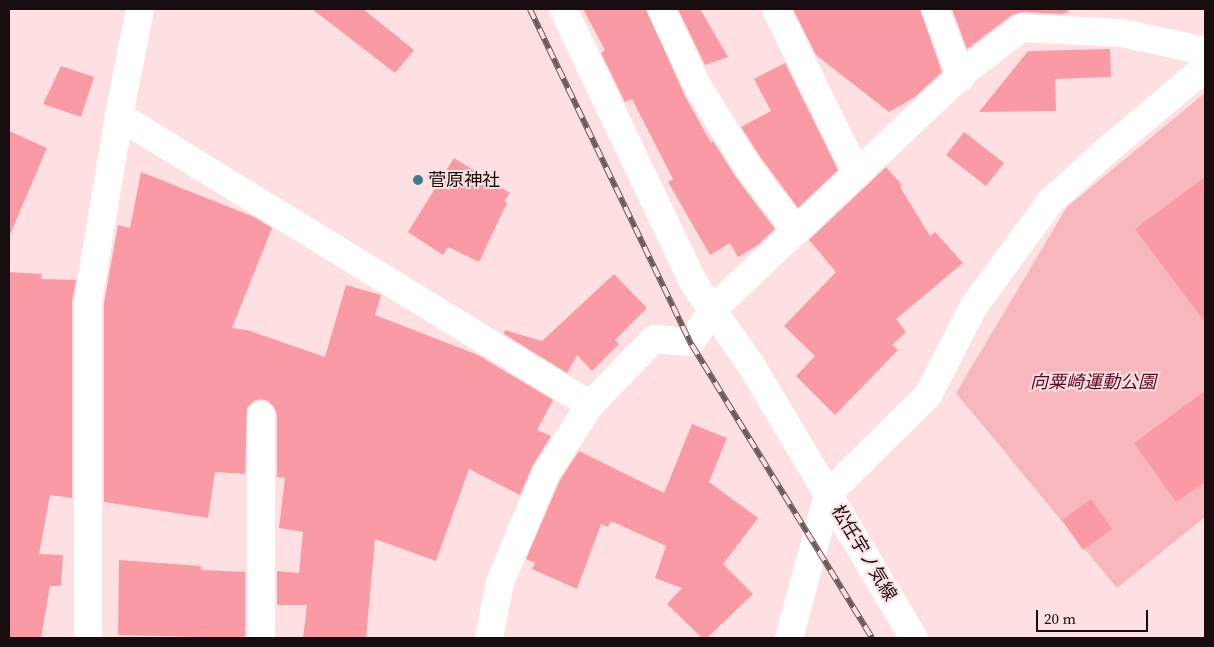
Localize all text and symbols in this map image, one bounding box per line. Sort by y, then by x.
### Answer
place label: 菅原神社 [428,169,500,191]
marker: 菅原神社 [412,174,424,186]
park label: 向粟崎運動公園 [1030,371,1156,393]
street label: 松任宇ノ気線 [827,501,901,605]
scale bar [1039,600,1152,632]
text: 20 m [1044,608,1076,629]

